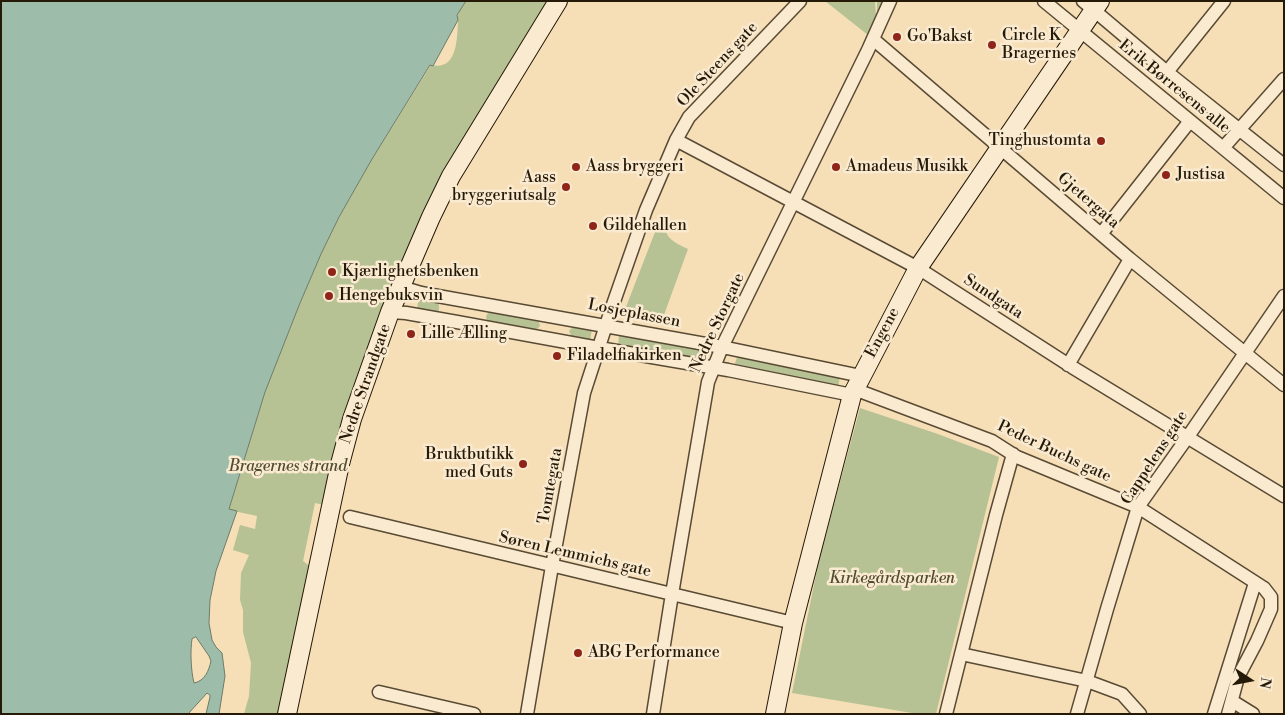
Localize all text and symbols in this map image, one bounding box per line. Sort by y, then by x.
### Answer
street label: Ole Steens gate [674,18,762,112]
place label: Circle K Bragernes [1002,26,1076,64]
place label: Go'Bakst [907,27,973,47]
marker: Go'Bakst [891,31,903,43]
street label: Erik Børresens alle [1114,36,1234,138]
marker: Circle K Bragernes [986,39,998,51]
place label: Tinghustomta [988,131,1091,151]
marker: Tinghustomta [1095,135,1107,147]
place label: Aass bryggeri [586,157,684,177]
place label: Amadeus Musikk [846,157,968,177]
marker: Aass bryggeri [570,161,582,173]
marker: Amadeus Musikk [830,161,842,173]
place label: Justisa [1176,165,1225,185]
place label: Aass bryggeriutsalg [452,168,556,206]
street label: Gjetergata [1053,169,1123,233]
marker: Justisa [1160,169,1172,181]
marker: Aass bryggeriutsalg [560,181,572,193]
place label: Gildehallen [603,216,687,236]
marker: Gildehallen [587,220,599,232]
place label: Kjærlighetsbenken [342,262,479,282]
marker: Kjærlighetsbenken [326,266,338,278]
street label: Nedre Storgate [687,270,749,376]
street label: Sundgata [960,271,1026,323]
place label: Hengebuksvin [339,286,443,306]
marker: Hengebuksvin [323,290,335,302]
street label: Losjeplassen [586,296,682,332]
street label: Engene [862,304,904,362]
street label: Nedre Strandgate [337,322,395,446]
place label: Lille Ælling [421,324,507,344]
marker: Lille Ælling [405,328,417,340]
place label: Filadelfiakirken [567,346,681,366]
marker: Filadelfiakirken [551,350,563,362]
street label: Cappelens gate [1117,407,1193,509]
street label: Peder Buchs gate [994,417,1114,487]
place label: Bruktbutikk med Guts [425,445,513,483]
street label: Tomtegata [535,447,567,525]
park label: Bragernes strand [229,457,347,477]
marker: Bruktbutikk med Guts [517,458,529,470]
street label: Søren Lemmichs gate [497,528,653,582]
park label: Kirkegårdsparken [829,569,955,589]
place label: ABG Performance [588,643,720,663]
marker: ABG Performance [572,647,584,659]
north arrow [1225,655,1275,705]
text: N [1255,676,1275,690]

